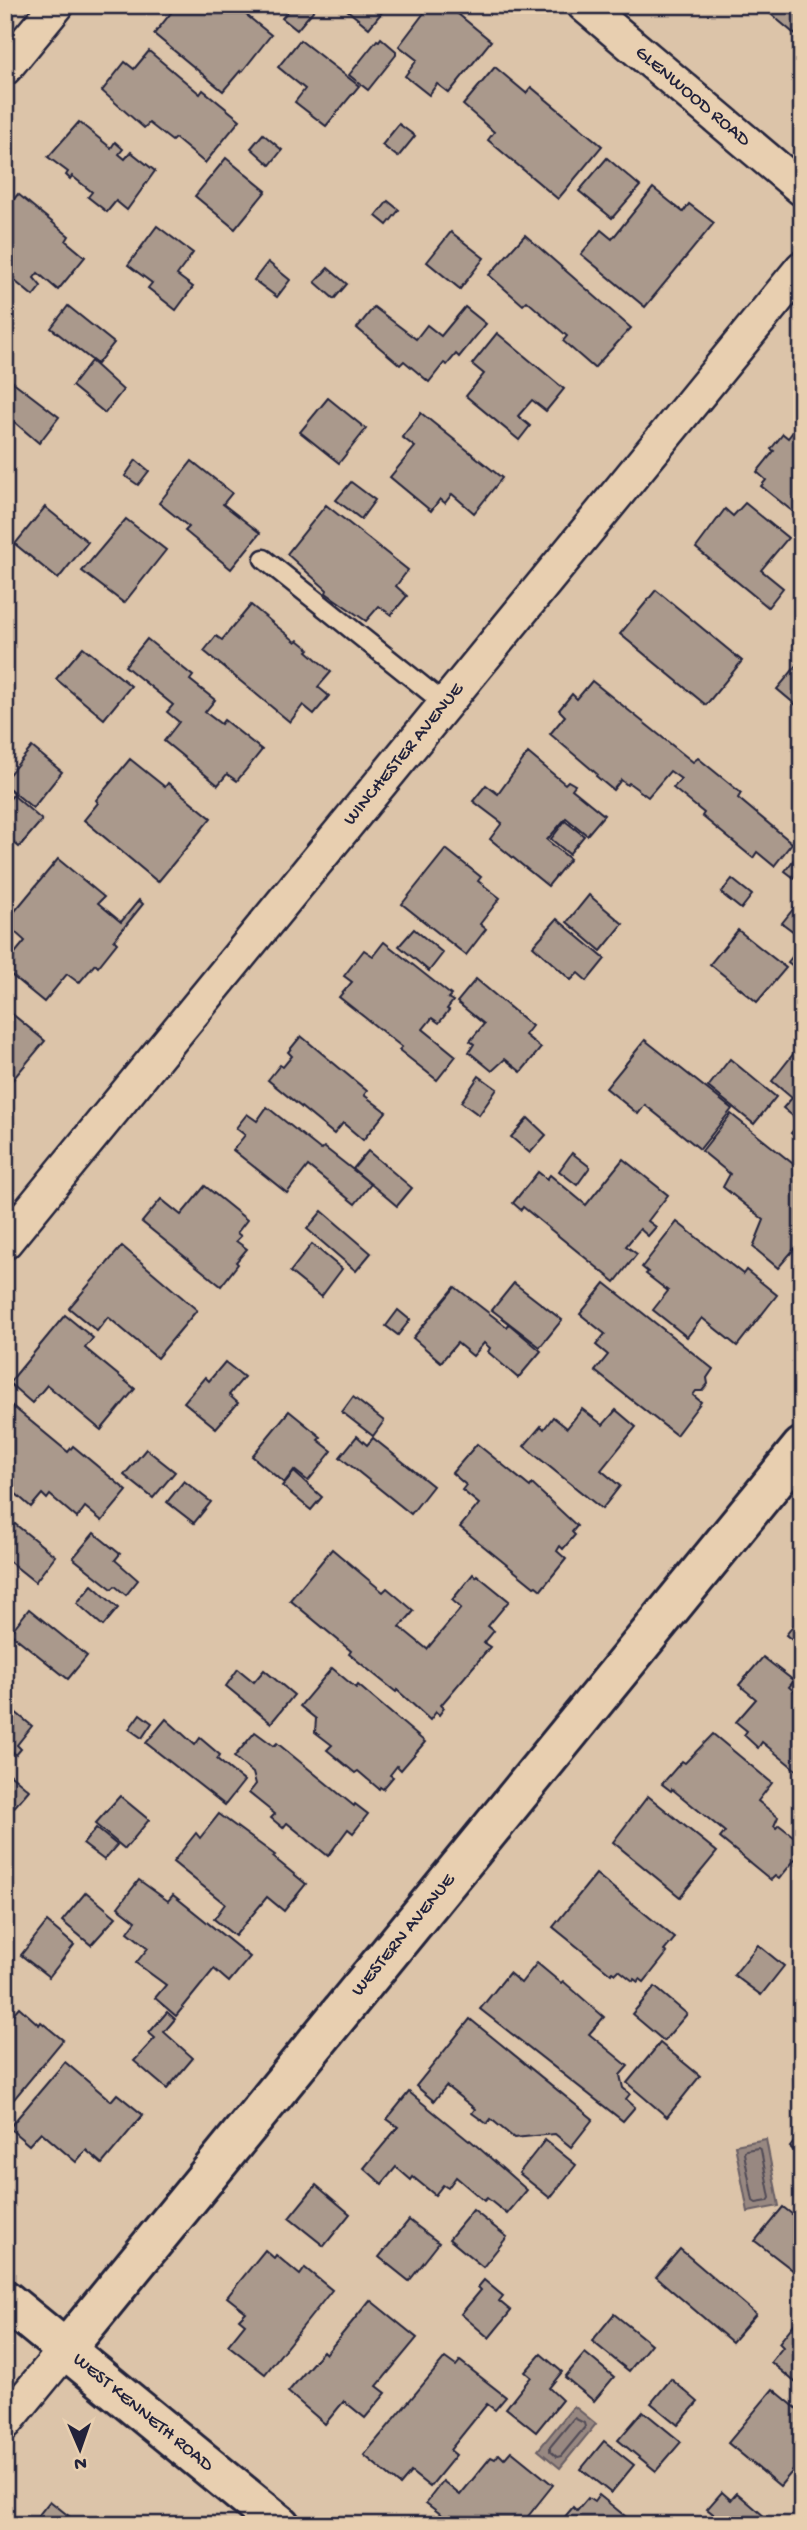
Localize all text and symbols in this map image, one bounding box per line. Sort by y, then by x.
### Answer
street label: GLENWOOD ROAD [630,41,755,152]
street label: WINCHESTER AVENUE [339,678,470,830]
street label: WESTERN AVENUE [347,1868,461,2001]
street label: WEST KENNETH ROAD [68,2348,218,2476]
north arrow [46,2414,116,2484]

